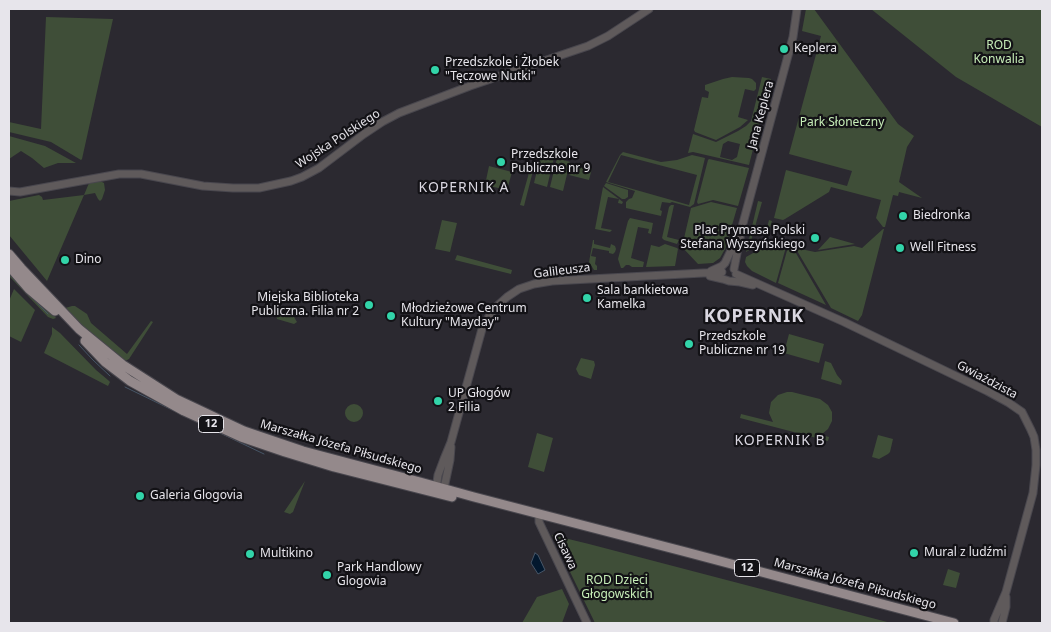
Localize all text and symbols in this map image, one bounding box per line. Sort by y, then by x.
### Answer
park label: ROD Konwalia [973,39,1025,67]
place label: Keplera [794,42,837,56]
marker: Keplera [778,43,790,55]
place label: Przedszkole i Żłobek "Tęczowe Nutki" [445,56,559,84]
marker: Przedszkole i Żłobek "Tęczowe Nutki" [429,64,441,76]
street label: Jana Keplera [745,79,777,151]
street label: Wojska Polskiego [293,106,383,172]
park label: Park Słoneczny [800,116,884,130]
place label: Przedszkole Publiczne nr 9 [511,148,590,176]
marker: Przedszkole Publiczne nr 9 [495,156,507,168]
district label: KOPERNIK A [417,180,511,196]
place label: Biedronka [913,209,971,223]
marker: Biedronka [897,210,909,222]
place label: Plac Prymasa Polski Stefana Wyszyńskiego [680,224,805,252]
marker: Plac Prymasa Polski Stefana Wyszyńskiego [809,232,821,244]
place label: Well Fitness [910,241,976,255]
marker: Well Fitness [894,242,906,254]
place label: Dino [75,253,102,267]
marker: Dino [59,254,71,266]
street label: Galileusza [533,260,591,282]
place label: Sala bankietowa Kamelka [597,284,689,312]
place label: Miejska Biblioteka Publiczna. Filia nr 2 [251,291,359,319]
marker: Sala bankietowa Kamelka [581,292,593,304]
marker: Miejska Biblioteka Publiczna. Filia nr 2 [363,299,375,311]
place label: Młodzieżowe Centrum Kultury "Mayday" [401,302,527,330]
district label: KOPERNIK [703,306,805,328]
marker: Młodzieżowe Centrum Kultury "Mayday" [385,310,397,322]
place label: Przedszkole Publiczne nr 19 [699,330,785,358]
marker: Przedszkole Publiczne nr 19 [683,338,695,350]
street label: Gwiaździsta [954,358,1020,402]
place label: UP Głogów 2 Filia [448,387,510,415]
marker: UP Głogów 2 Filia [432,395,444,407]
road number: 12 [198,416,224,432]
street label: Marszałka Józefa Piłsudskiego [259,417,423,477]
district label: KOPERNIK B [733,433,827,449]
place label: Galeria Glogovia [150,489,243,503]
marker: Galeria Glogovia [134,490,146,502]
street label: Cisawa [550,530,580,572]
place label: Mural z ludźmi [924,546,1007,560]
place label: Multikino [260,547,313,561]
marker: Mural z ludźmi [908,547,920,559]
marker: Multikino [244,548,256,560]
street label: Marszałka Józefa Piłsudskiego [772,555,938,613]
road number: 12 [734,560,760,576]
place label: Park Handlowy Glogovia [337,561,422,589]
marker: Park Handlowy Glogovia [321,569,333,581]
park label: ROD Dzieci Głogowskich [581,574,653,602]

